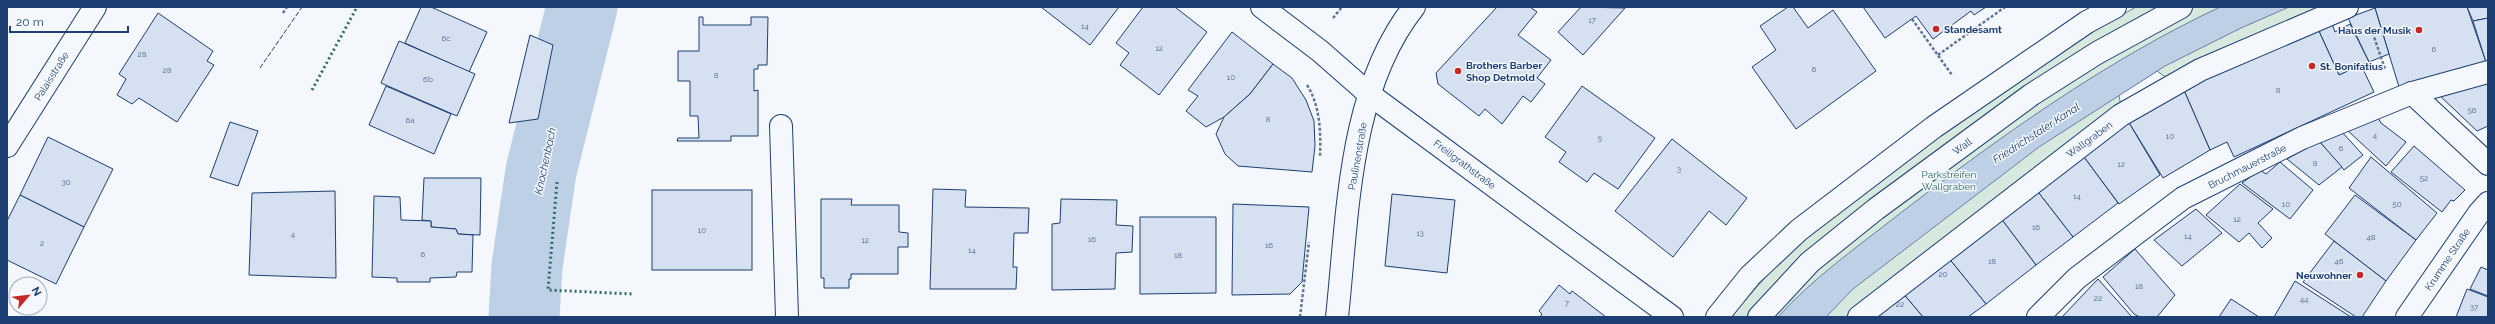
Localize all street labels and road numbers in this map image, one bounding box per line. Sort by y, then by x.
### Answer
street label: Palaisstraße [32,50,71,103]
street label: Wallgraben [2064,119,2114,160]
street label: Paulinenstraße [1346,121,1369,191]
street label: Wall [1951,136,1974,157]
street label: Freiligrathstraße [1432,138,1498,191]
street label: Bruchmauerstraße [2206,142,2288,191]
street label: Krumme Straße [2423,226,2472,292]

